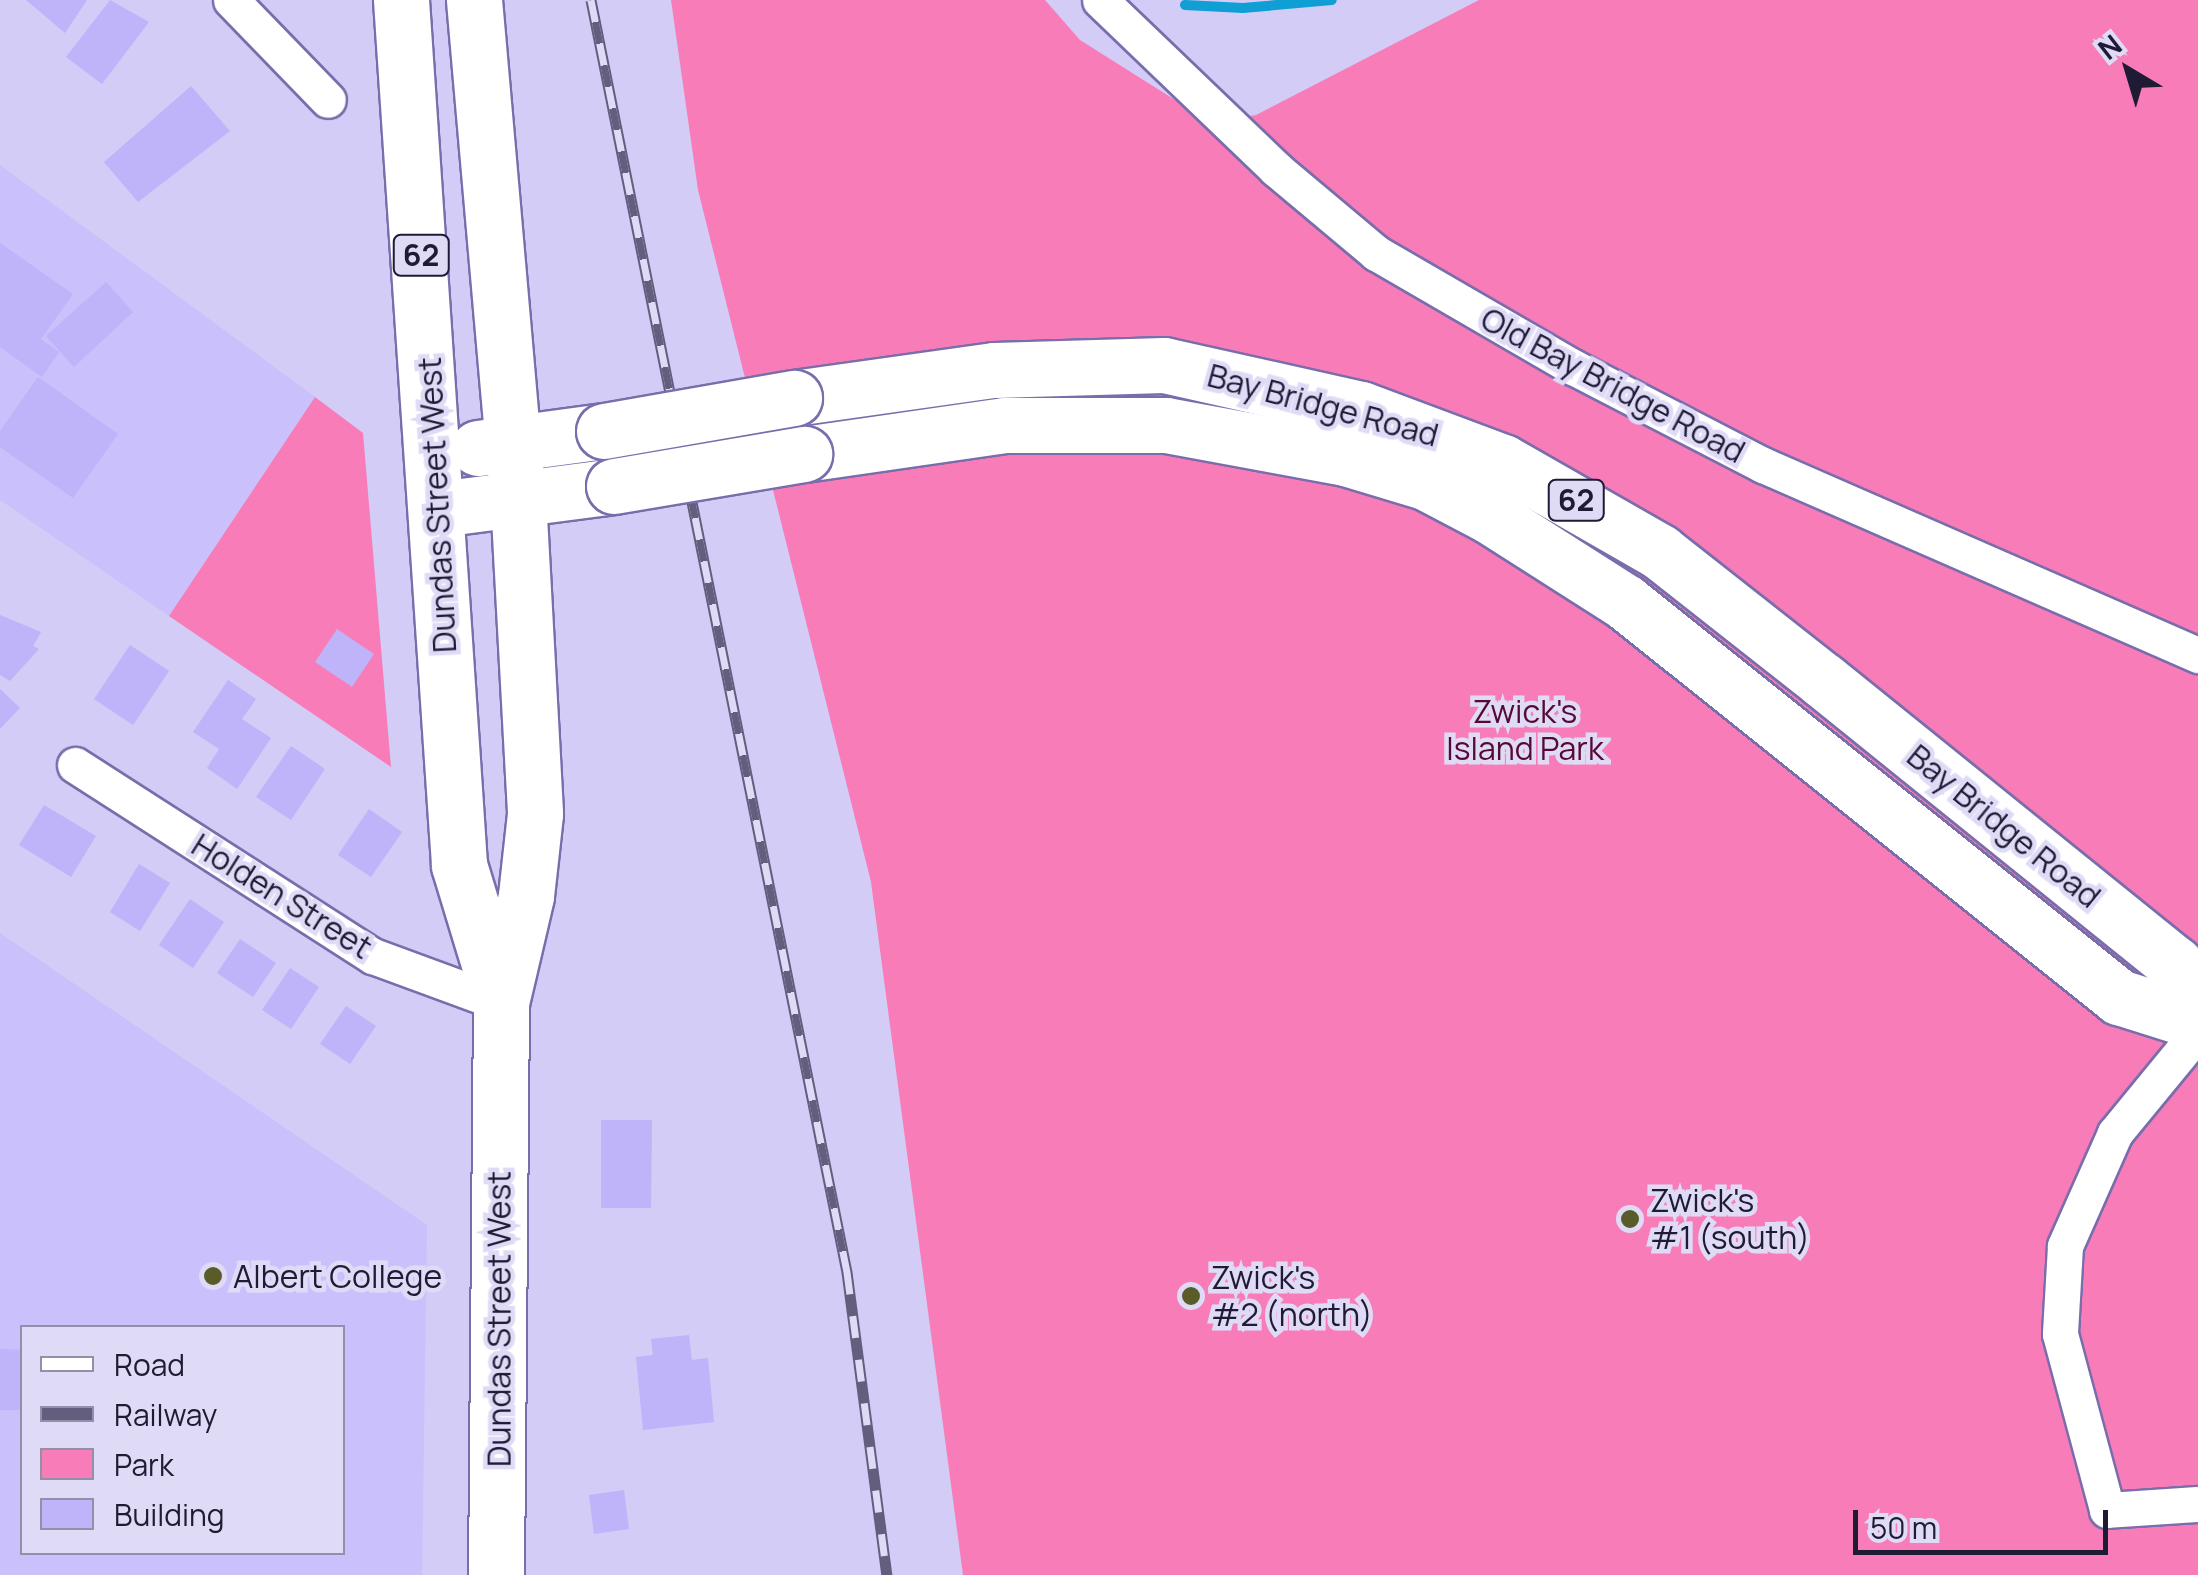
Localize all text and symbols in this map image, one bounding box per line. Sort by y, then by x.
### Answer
north arrow [2078,20,2178,120]
text: N [2090,25,2129,68]
road number: 62 [391,230,451,280]
street label: Old Bay Bridge Road [1475,299,1751,471]
street label: Dundas Street West [410,356,464,654]
street label: Bay Bridge Road [1203,356,1443,454]
road number: 62 [1546,475,1606,525]
park label: Zwick's Island Park [1446,693,1604,768]
street label: Bay Bridge Road [1900,736,2108,916]
street label: Holden Street [185,825,379,967]
street label: Dundas Street West [480,1171,518,1467]
place label: Zwick's #1 (south) [1650,1182,1810,1257]
marker: Zwick's #1 (south) [1619,1208,1641,1230]
place label: Albert College [233,1257,442,1295]
place label: Zwick's #2 (north) [1211,1259,1373,1334]
marker: Albert College [202,1265,224,1287]
marker: Zwick's #2 (north) [1180,1285,1202,1307]
legend [20,1325,345,1555]
text: Road [114,1344,185,1385]
text: Railway [114,1394,217,1435]
text: Park [114,1444,174,1485]
scale bar [1858,1490,2113,1552]
text: Building [114,1494,225,1535]
text: 50 m [1870,1507,1937,1548]

